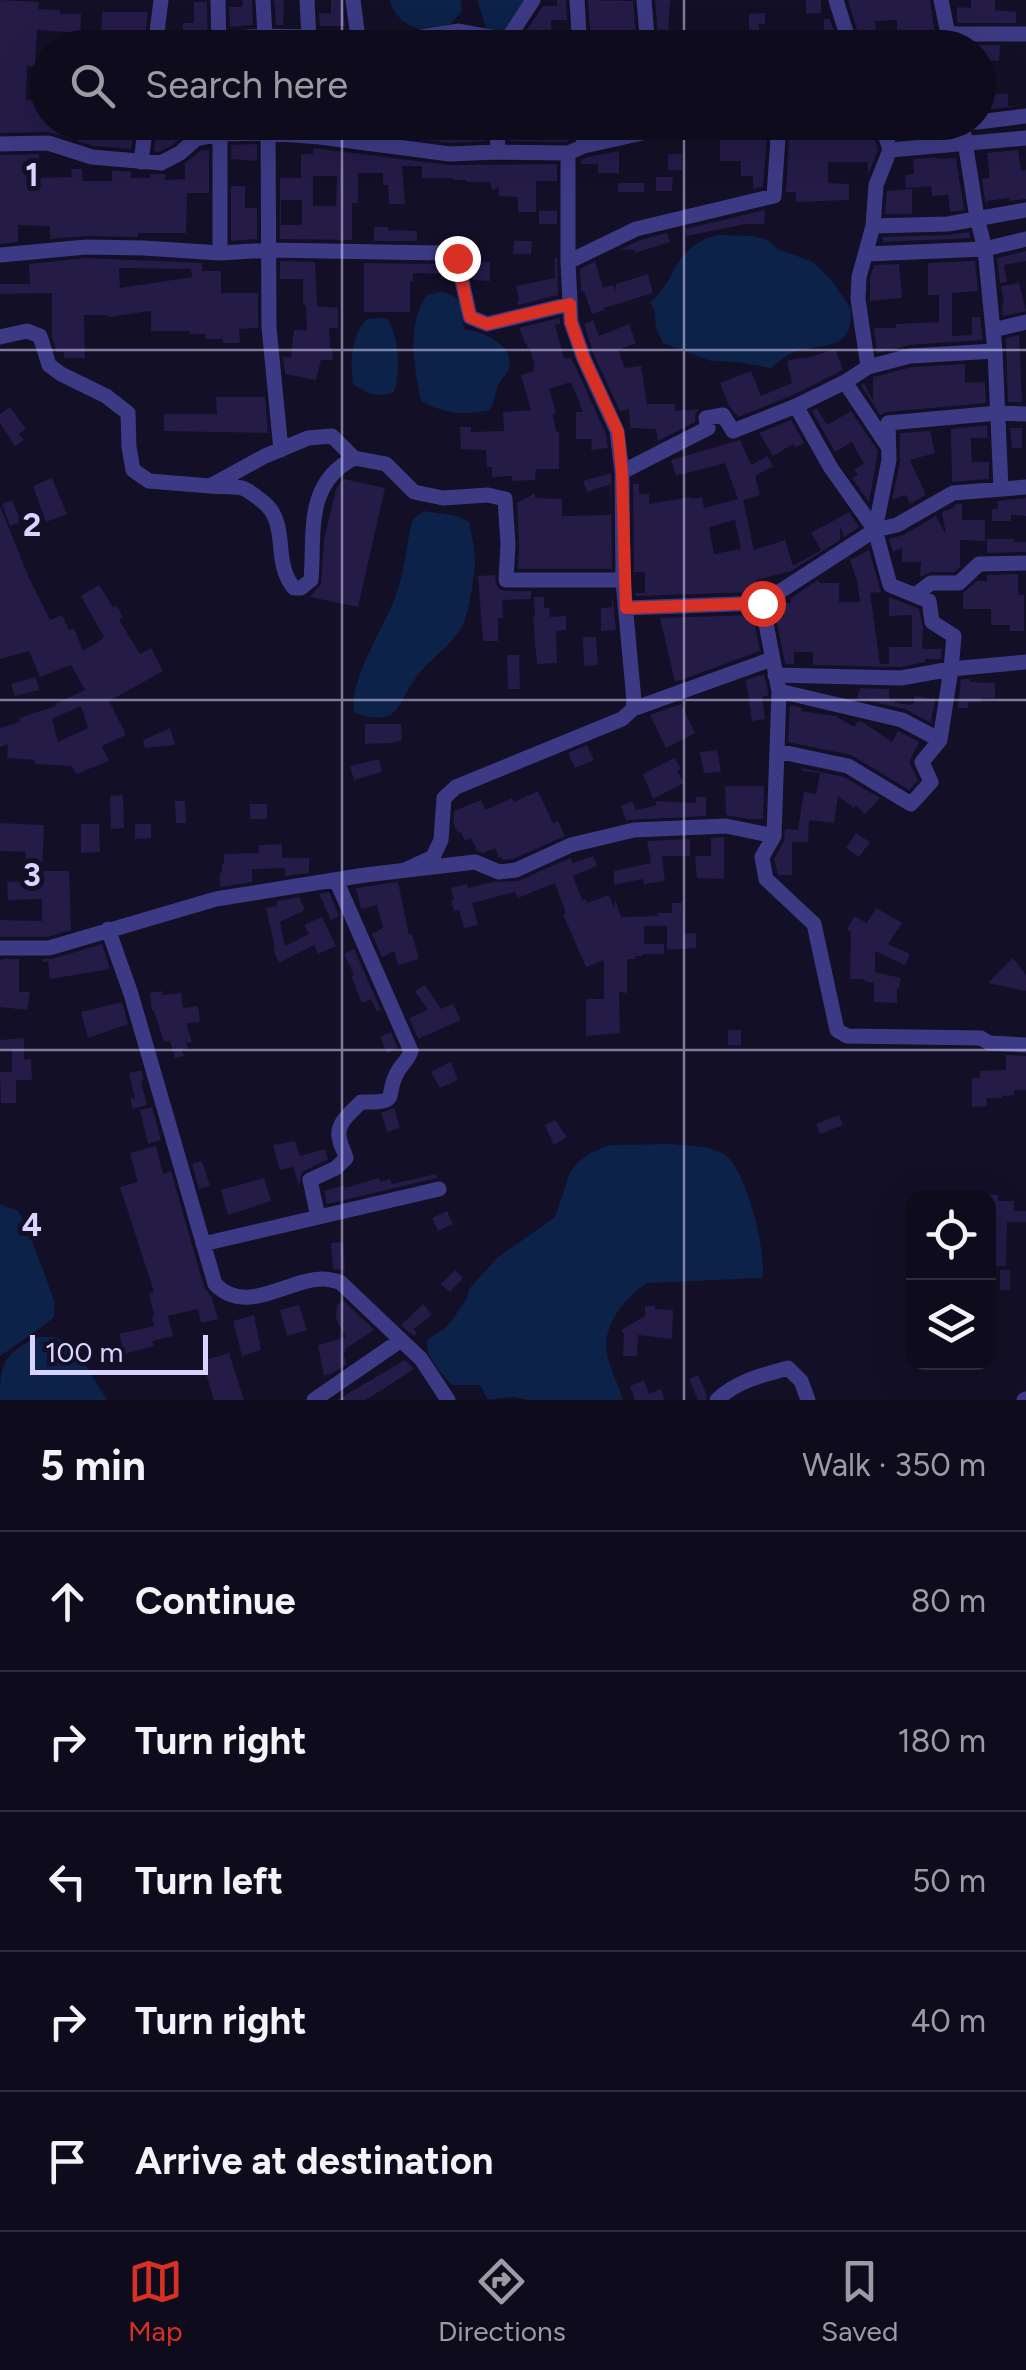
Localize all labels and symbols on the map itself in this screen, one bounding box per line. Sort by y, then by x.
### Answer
text: 1 [25,156,39,194]
route end [435,236,481,282]
text: 2 [23,506,41,544]
route start [740,581,786,627]
text: 3 [23,856,41,894]
text: 4 [22,1206,42,1244]
scale bar [30,1330,208,1374]

